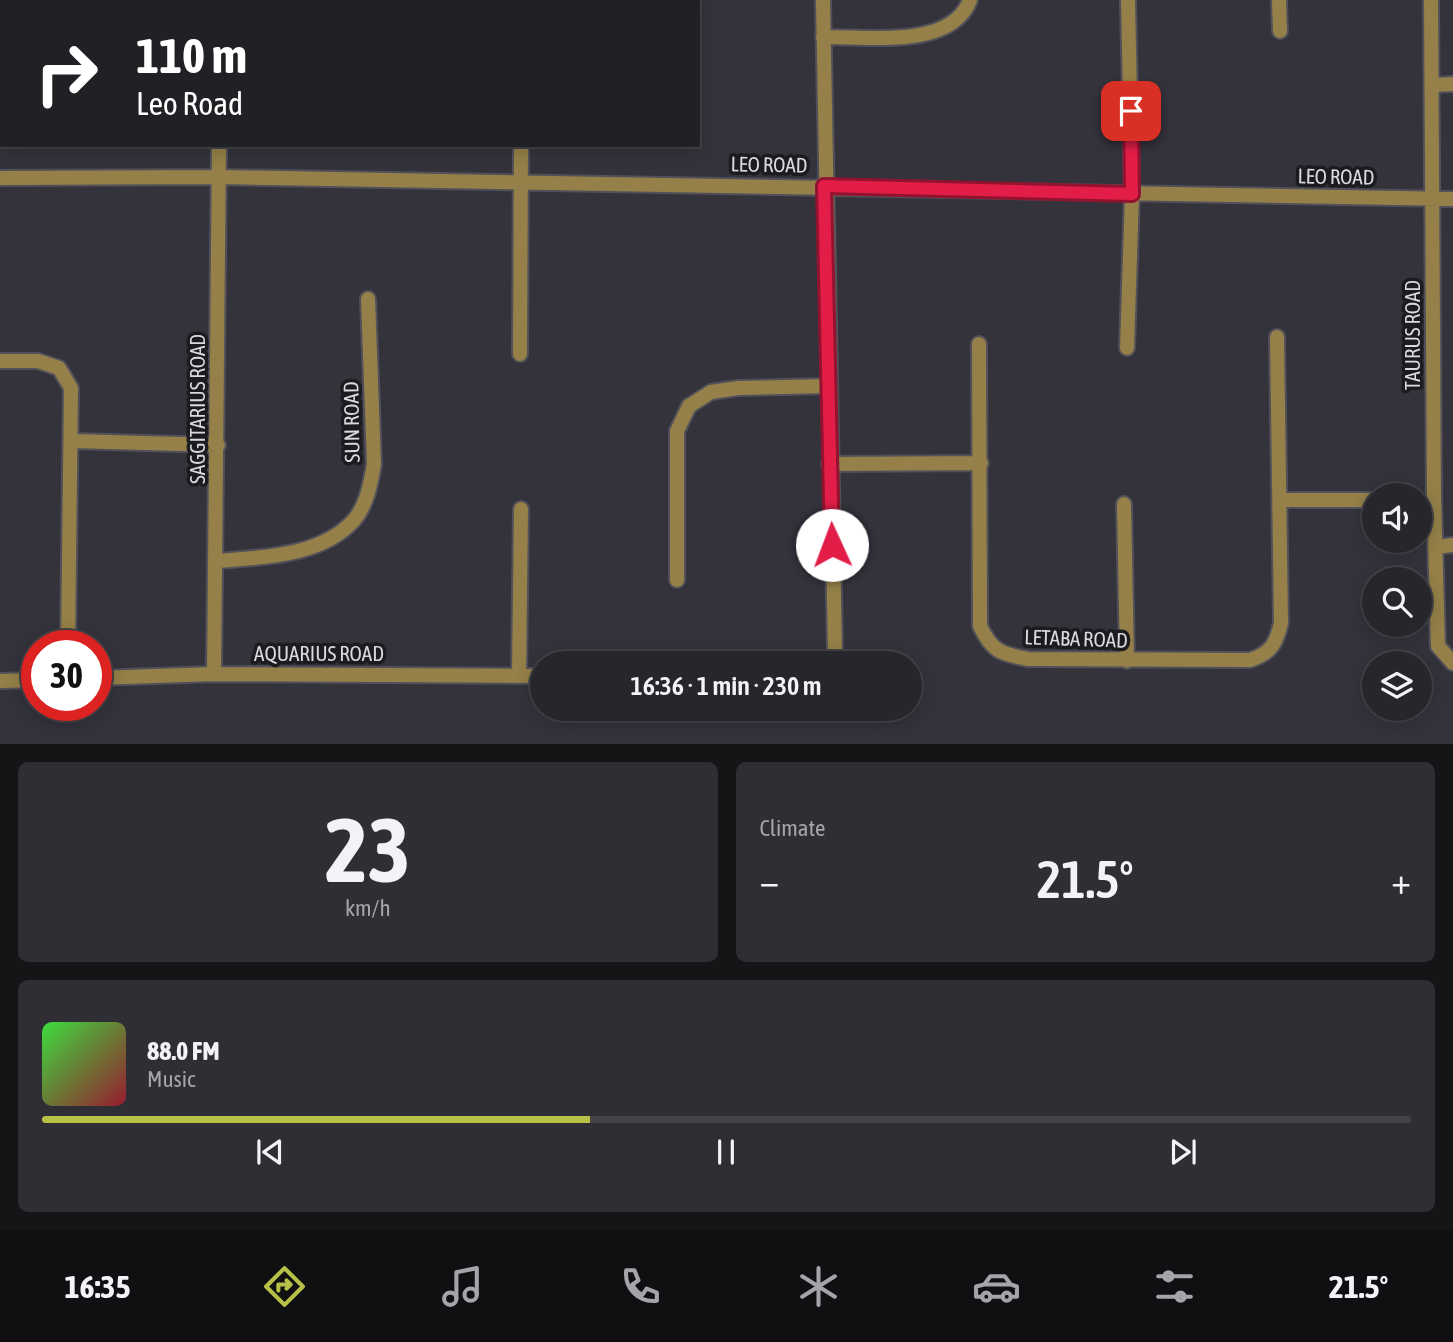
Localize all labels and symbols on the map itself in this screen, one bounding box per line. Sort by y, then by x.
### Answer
pin [1101,81,1161,141]
street label: LEO ROAD [730,151,808,177]
street label: LEO ROAD [1297,163,1375,189]
street label: TAURUS ROAD [1400,280,1424,390]
street label: SAGGITARIUS ROAD [185,334,209,484]
street label: SUN ROAD [338,381,364,463]
position arrow [795,508,869,582]
street label: LETABA ROAD [1024,624,1128,652]
speed limit sign: 30 [21,630,112,721]
street label: AQUARIUS ROAD [254,641,384,665]

